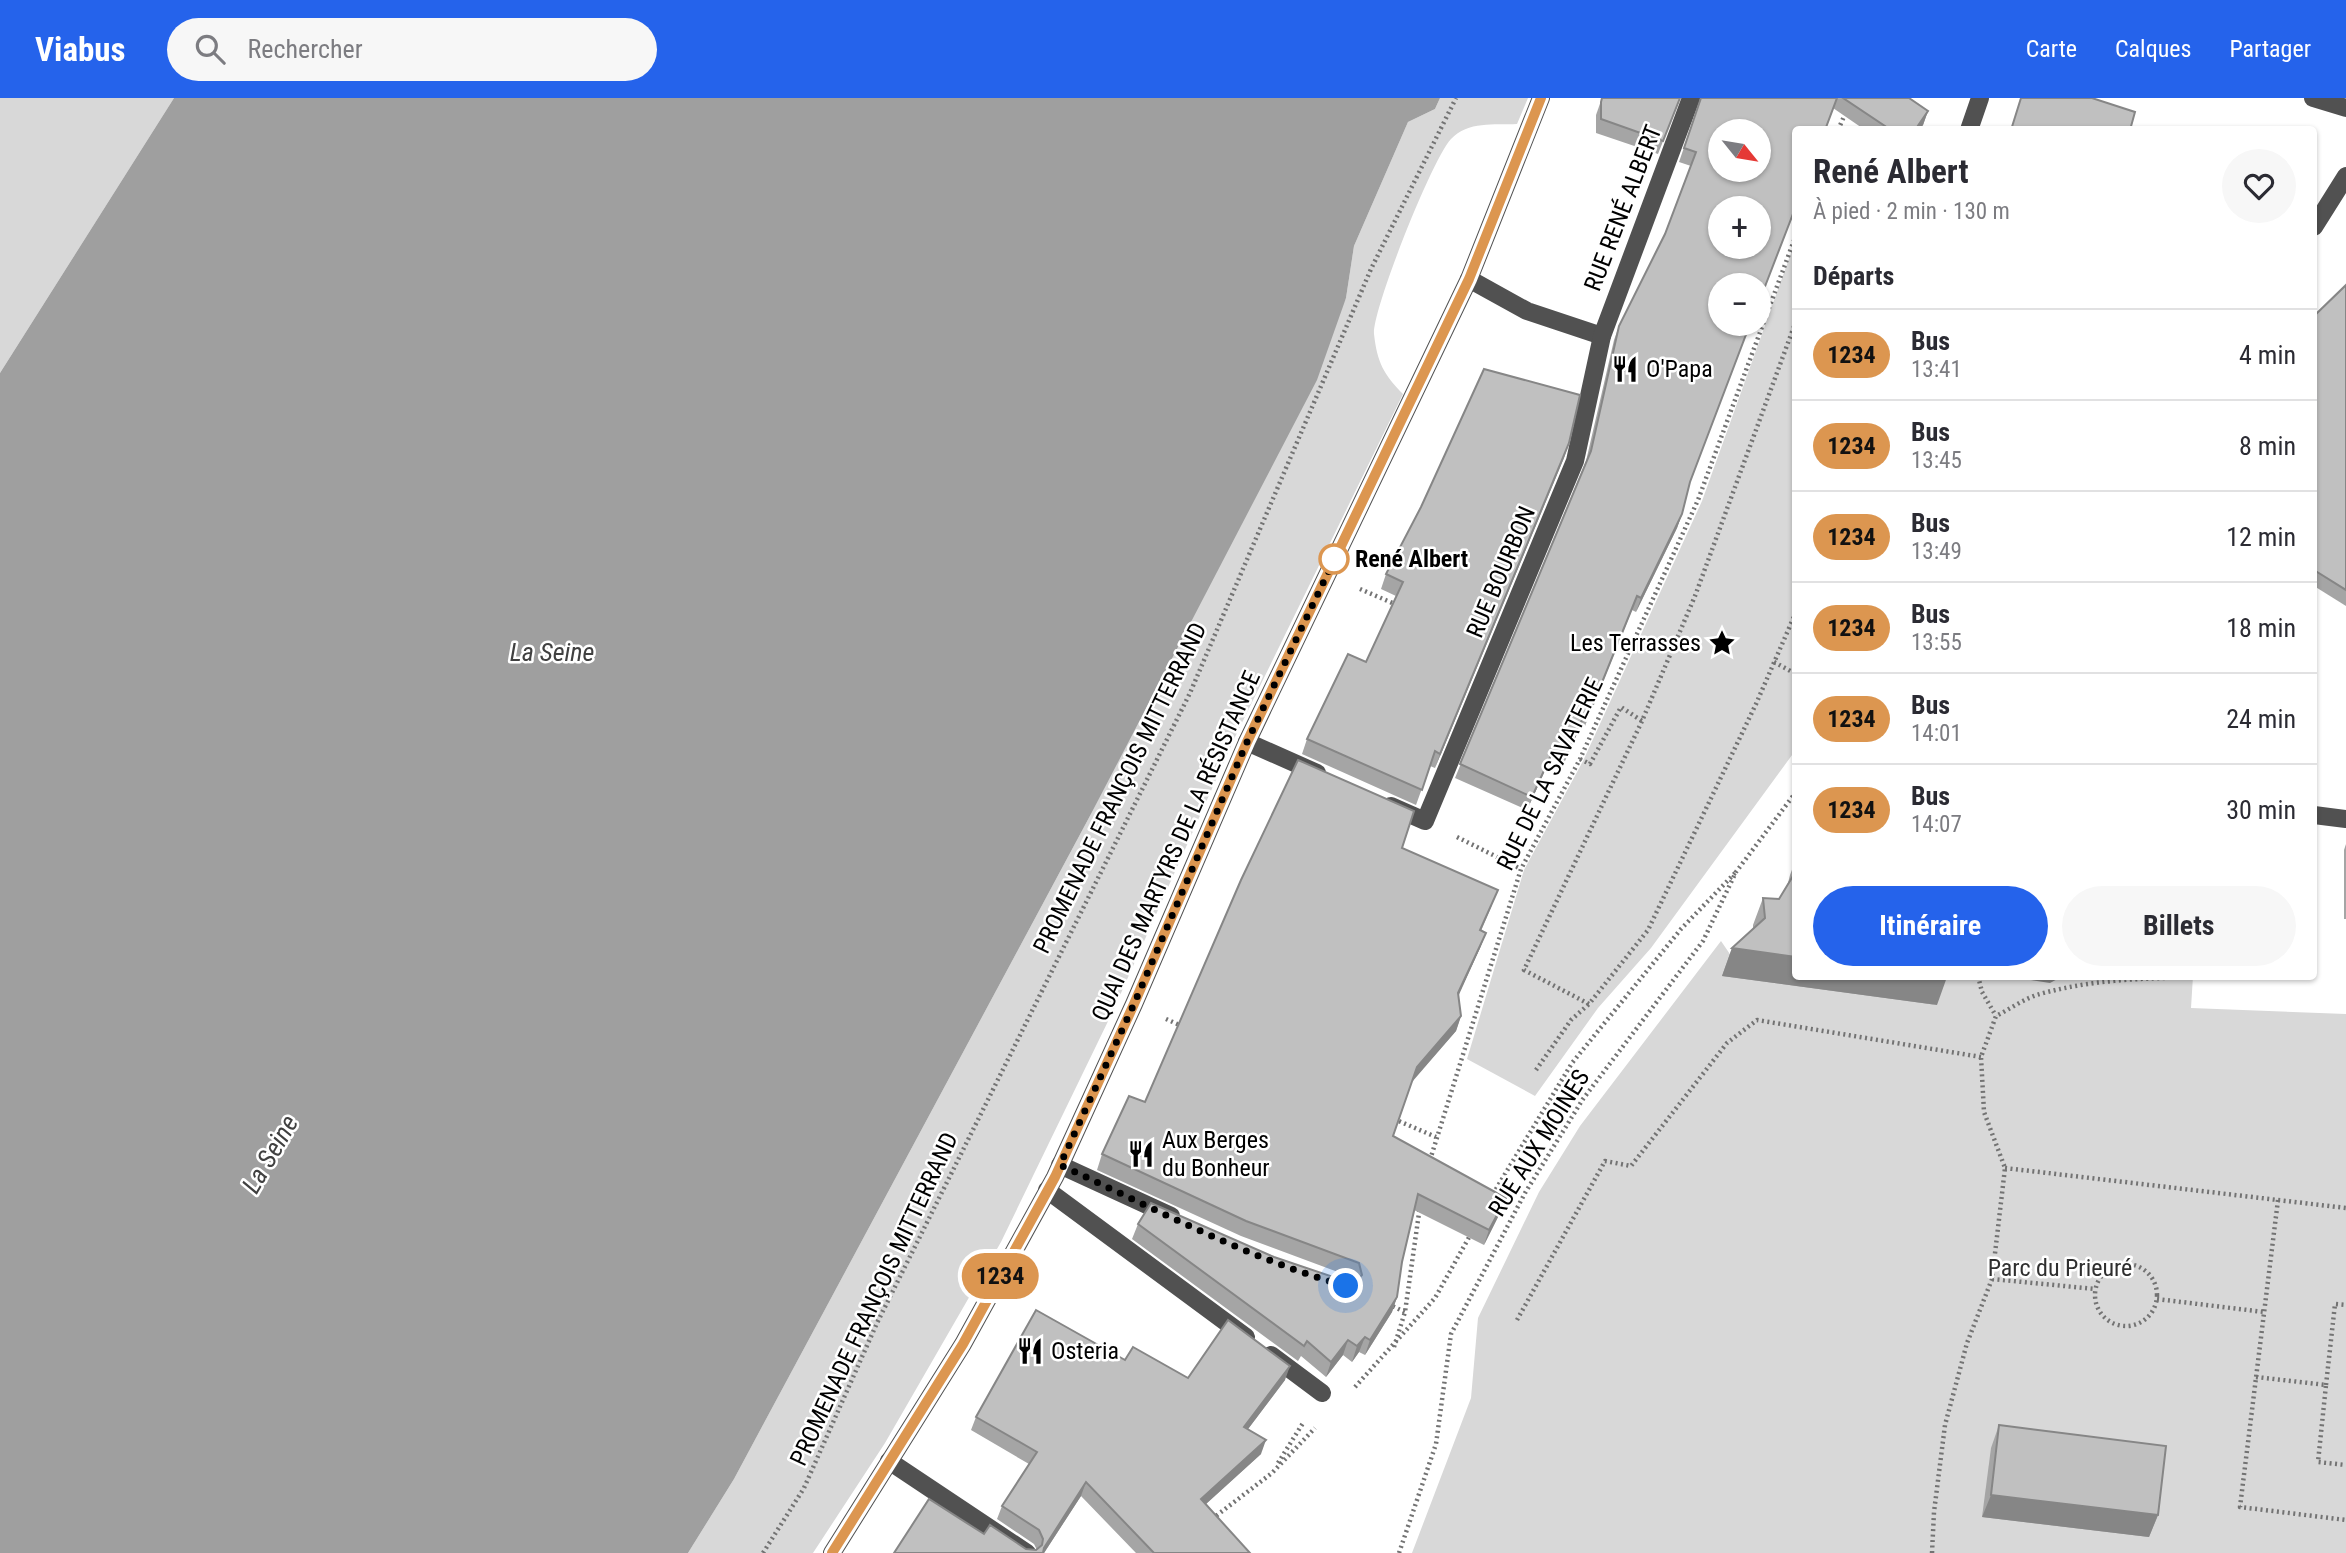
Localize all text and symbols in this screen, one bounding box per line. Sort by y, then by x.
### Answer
search box [167,18,657,81]
text: Viabus [35,30,125,69]
icon: search [191,30,229,68]
text: Rechercher [247,34,363,64]
text: Carte [2026,35,2077,63]
text: Calques [2115,35,2191,63]
text: Partager [2229,35,2311,63]
north arrow [1708,119,1771,182]
map controls [1708,119,1771,336]
street label: RUE RENÉ ALBERT [1579,121,1667,295]
button: heart [2222,149,2296,223]
text: René Albert [1813,152,1969,191]
button: + [1708,196,1771,259]
text: À pied · 2 min · 130 m [1813,198,2010,225]
text: Départs [1813,261,1894,291]
button: − [1708,273,1771,336]
text: Bus [1911,326,1950,356]
text: 4 min [2239,340,2296,370]
text: 1234 [1827,341,1876,369]
restaurant icon: O'Papa [1610,354,1640,384]
place label: O'Papa [1646,355,1713,383]
text: 13:41 [1911,356,1962,383]
text: Bus [1911,417,1950,447]
text: 8 min [2239,431,2296,461]
text: 1234 [1827,432,1876,460]
text: 13:45 [1911,447,1962,474]
street label: RUE BOURBON [1461,502,1541,642]
text: Bus [1911,508,1950,538]
text: 12 min [2226,522,2296,552]
text: 1234 [1827,523,1876,551]
text: 13:49 [1911,538,1962,565]
marker: René Albert [1319,544,1349,574]
place label: René Albert [1355,545,1468,573]
text: Bus [1911,599,1950,629]
text: 18 min [2226,613,2296,643]
text: 1234 [1827,614,1876,642]
street label: PROMENADE FRANÇOIS MITTERRAND [1028,618,1212,958]
place icon: Les Terrasses [1707,628,1737,658]
place label: Les Terrasses [1570,629,1701,657]
text: 13:55 [1911,629,1962,656]
water label: La Seine [510,637,594,667]
street label: QUAI DES MARTYRS DE LA RÉSISTANCE [1086,667,1266,1025]
street label: RUE DE LA SAVATERIE [1491,673,1609,875]
text: Bus [1911,690,1950,720]
text: 24 min [2226,704,2296,734]
text: 1234 [1827,705,1876,733]
text: 14:01 [1911,720,1962,747]
text: Bus [1911,781,1950,811]
text: 30 min [2226,795,2296,825]
text: 1234 [1827,796,1876,824]
text: 14:07 [1911,811,1962,838]
button: Itinéraire [1813,886,2048,966]
button: Billets [2062,886,2296,966]
street label: RUE AUX MOINES [1483,1065,1595,1221]
water label: La Seine [236,1110,304,1198]
place label: Aux Berges du Bonheur [1162,1126,1270,1182]
street label: PROMENADE FRANÇOIS MITTERRAND [784,1128,964,1470]
restaurant icon: Aux Berges du Bonheur [1126,1139,1156,1169]
line badge: 1234 [951,1253,1049,1299]
park label: Parc du Prieuré [1988,1254,2132,1282]
text: 1234 [976,1262,1024,1290]
your location [1328,1268,1363,1303]
restaurant icon: Osteria [1015,1336,1045,1366]
place label: Osteria [1051,1337,1119,1365]

